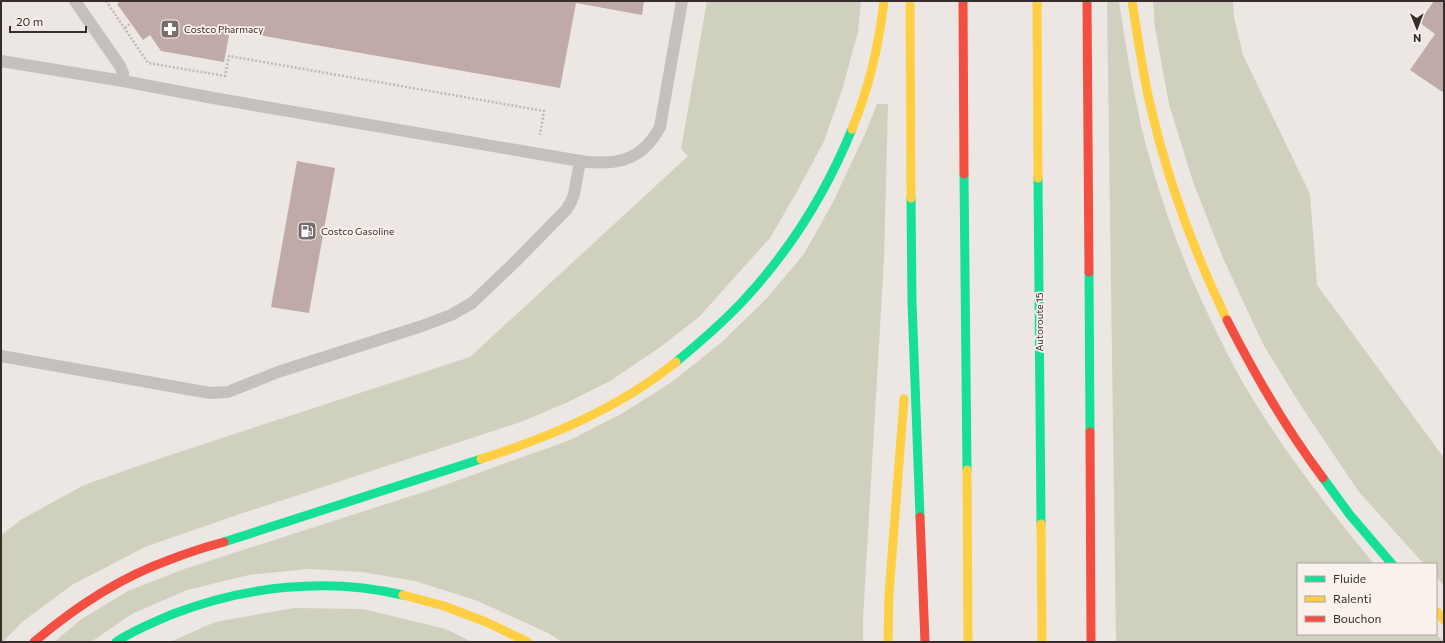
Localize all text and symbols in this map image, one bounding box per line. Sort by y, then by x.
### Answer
scale bar [10,8,86,34]
north arrow [1397,8,1437,48]
text: 20 m [16,14,43,28]
pharmacy icon: Costco Pharmacy [159,18,181,40]
place label: Costco Pharmacy [184,23,263,35]
text: N [1413,32,1421,45]
fuel station icon: Costco Gasoline [296,220,318,242]
place label: Costco Gasoline [321,225,394,237]
street label: Autoroute 15 [1033,292,1045,352]
legend [1297,563,1437,635]
text: Fluide [1333,571,1366,585]
text: Ralenti [1333,591,1372,605]
text: Bouchon [1333,611,1381,625]

